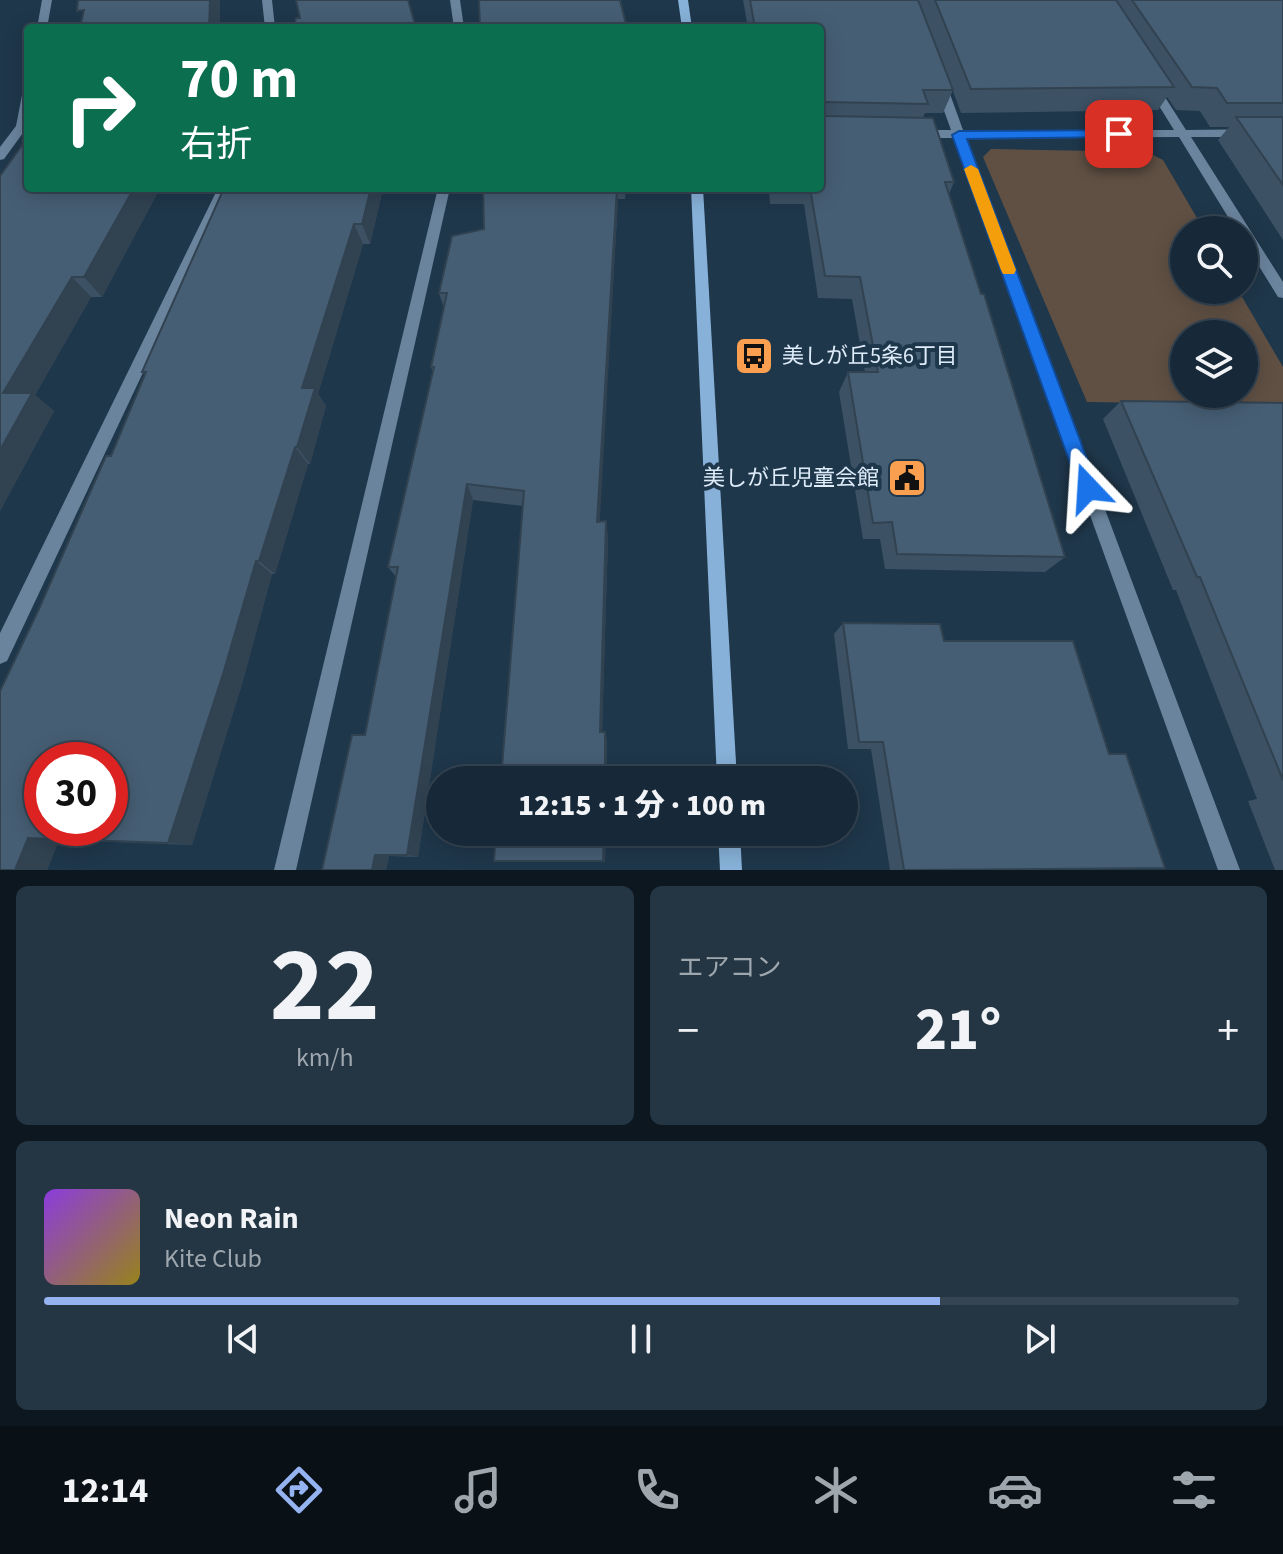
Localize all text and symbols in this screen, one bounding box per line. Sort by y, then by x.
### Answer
text: 70 m [180,40,298,119]
icon: right [48,56,152,160]
pin [1085,100,1153,168]
icon: arrive [1097,112,1141,156]
text: 右折 [180,119,252,170]
map controls [1170,216,1258,408]
button: search [1170,216,1258,304]
button: layers [1170,320,1258,408]
bus stop icon: 美しが丘5条6丁目 [733,335,775,377]
place label: 美しが丘5条6丁目 [782,340,958,372]
position arrow [1046,446,1130,530]
public building icon: 美しが丘児童会館 [886,457,928,499]
place label: 美しが丘児童会館 [703,462,879,494]
speed limit sign: 30 [24,742,128,846]
text: 12:15 · 1 分 · 100 m [518,784,766,827]
text: 22 [270,913,380,1061]
text: エアコン [678,949,782,986]
text: 21° [915,988,1001,1073]
text: − [678,1000,699,1063]
text: + [1217,1000,1239,1063]
text: km/h [296,1039,354,1076]
text: Neon Rain [164,1197,299,1240]
text: Kite Club [164,1240,262,1277]
icon: previous [221,1317,265,1361]
icon: pause [619,1317,663,1361]
icon: next [1018,1317,1062,1361]
icon: directions [271,1462,327,1518]
icon: music [450,1462,506,1518]
icon: phone [629,1462,685,1518]
icon: climate [808,1462,864,1518]
icon: car [987,1462,1043,1518]
icon: filters [1166,1462,1222,1518]
text: 12:14 [61,1465,148,1516]

